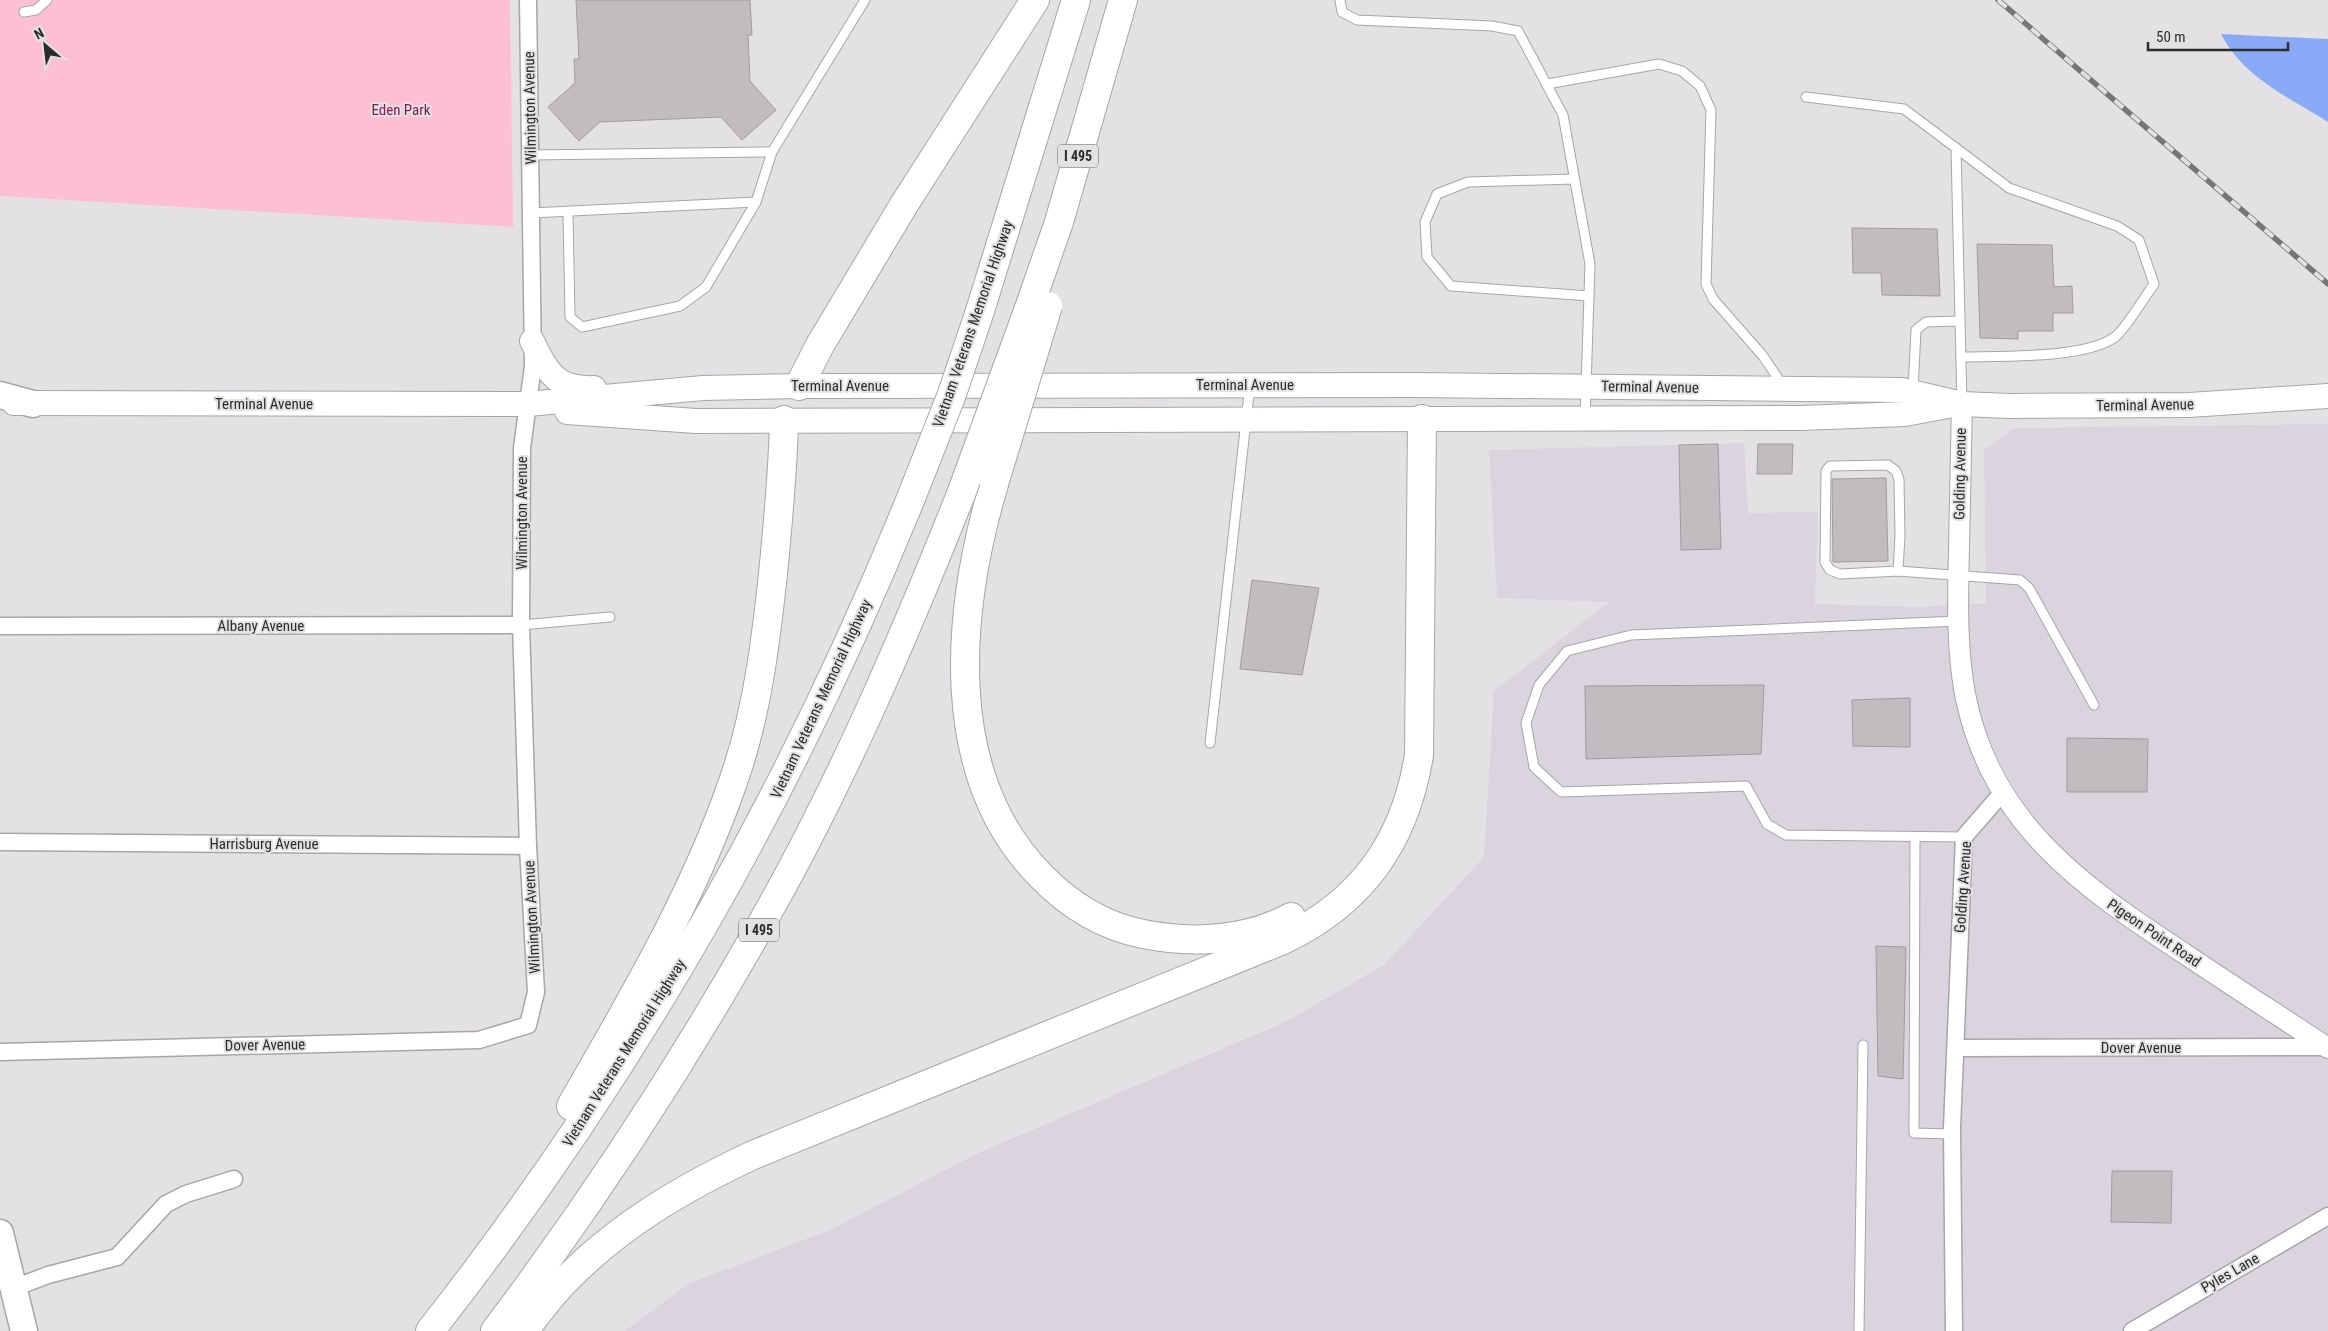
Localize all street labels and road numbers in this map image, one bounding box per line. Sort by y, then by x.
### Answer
street label: Wilmington Avenue [520,51,540,165]
road number: I 495 [1058,144,1098,168]
street label: Vietnam Veterans Memorial Highway [929,218,1017,430]
street label: Terminal Avenue [1196,376,1294,394]
street label: Terminal Avenue [791,377,889,395]
street label: Terminal Avenue [1601,377,1699,397]
street label: Terminal Avenue [215,395,313,413]
street label: Terminal Avenue [2096,395,2194,415]
street label: Golding Avenue [1950,428,1970,520]
street label: Wilmington Avenue [513,456,531,570]
street label: Vietnam Veterans Memorial Highway [767,596,875,802]
street label: Albany Avenue [218,617,304,635]
street label: Harrisburg Avenue [209,835,319,853]
street label: Golding Avenue [1951,840,1975,934]
street label: Wilmington Avenue [520,860,544,974]
street label: Pigeon Point Road [2104,895,2204,971]
road number: I 495 [739,918,779,942]
street label: Vietnam Veterans Memorial Highway [559,956,689,1150]
street label: Dover Avenue [225,1035,305,1055]
street label: Dover Avenue [2101,1039,2181,1057]
street label: Pyles Lane [2198,1249,2262,1297]

